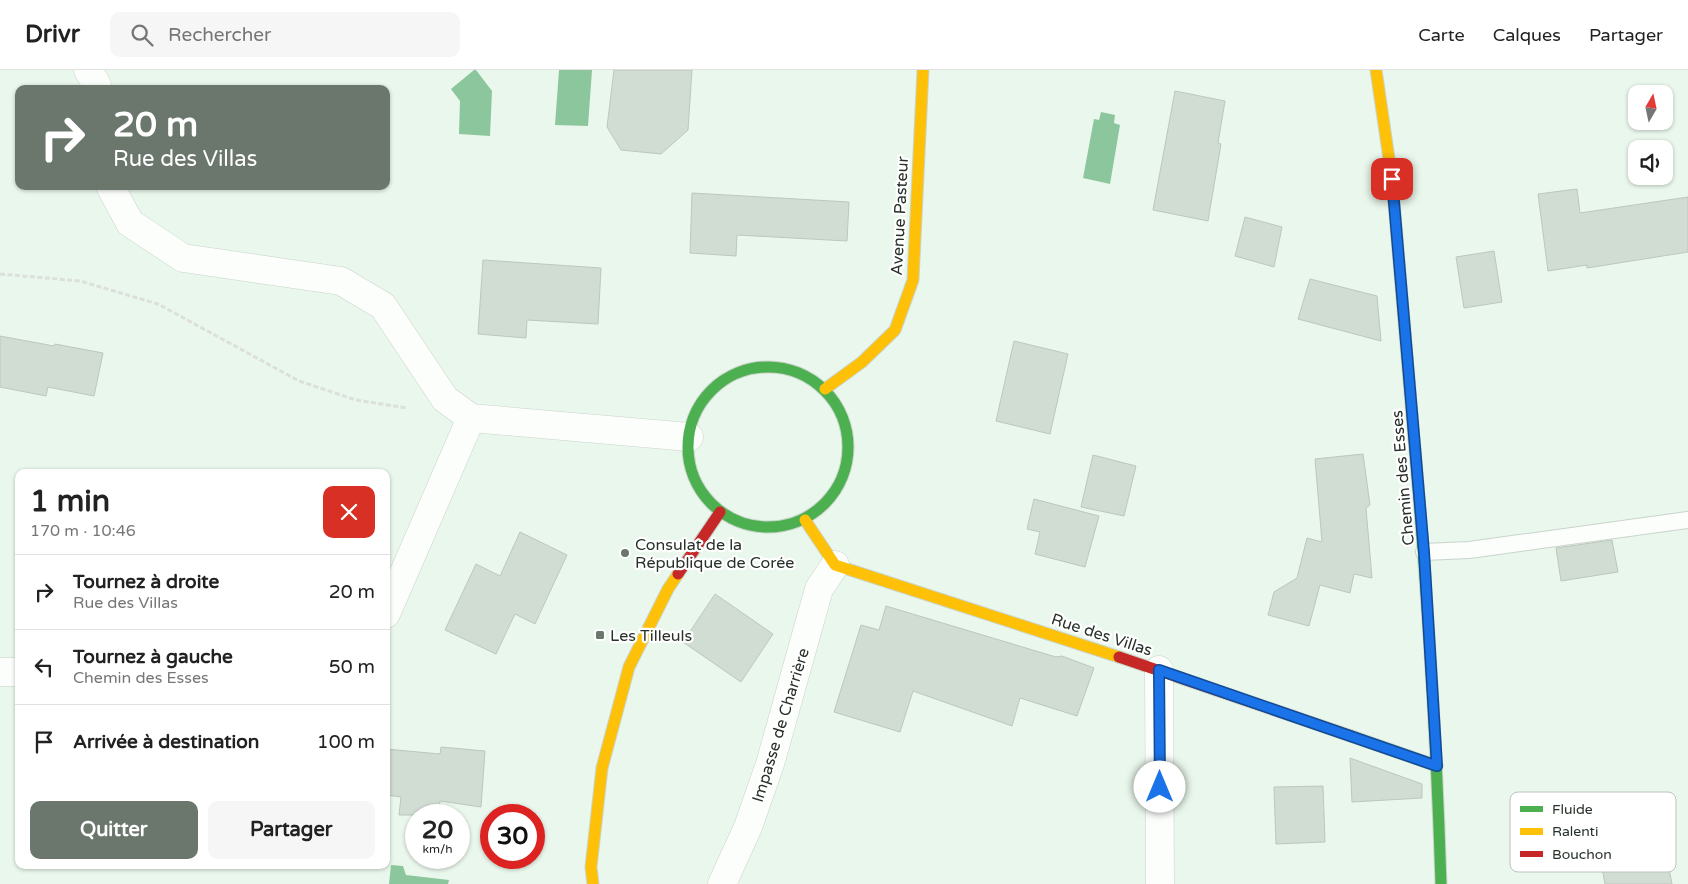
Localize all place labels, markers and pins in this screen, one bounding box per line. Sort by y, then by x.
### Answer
pin [1371,158,1413,200]
place label: Consulat de la République de Corée [635,535,794,573]
marker: Consulat de la République de Corée [619,547,631,559]
place label: Les Tilleuls [610,626,692,646]
marker: Les Tilleuls [594,629,606,641]

